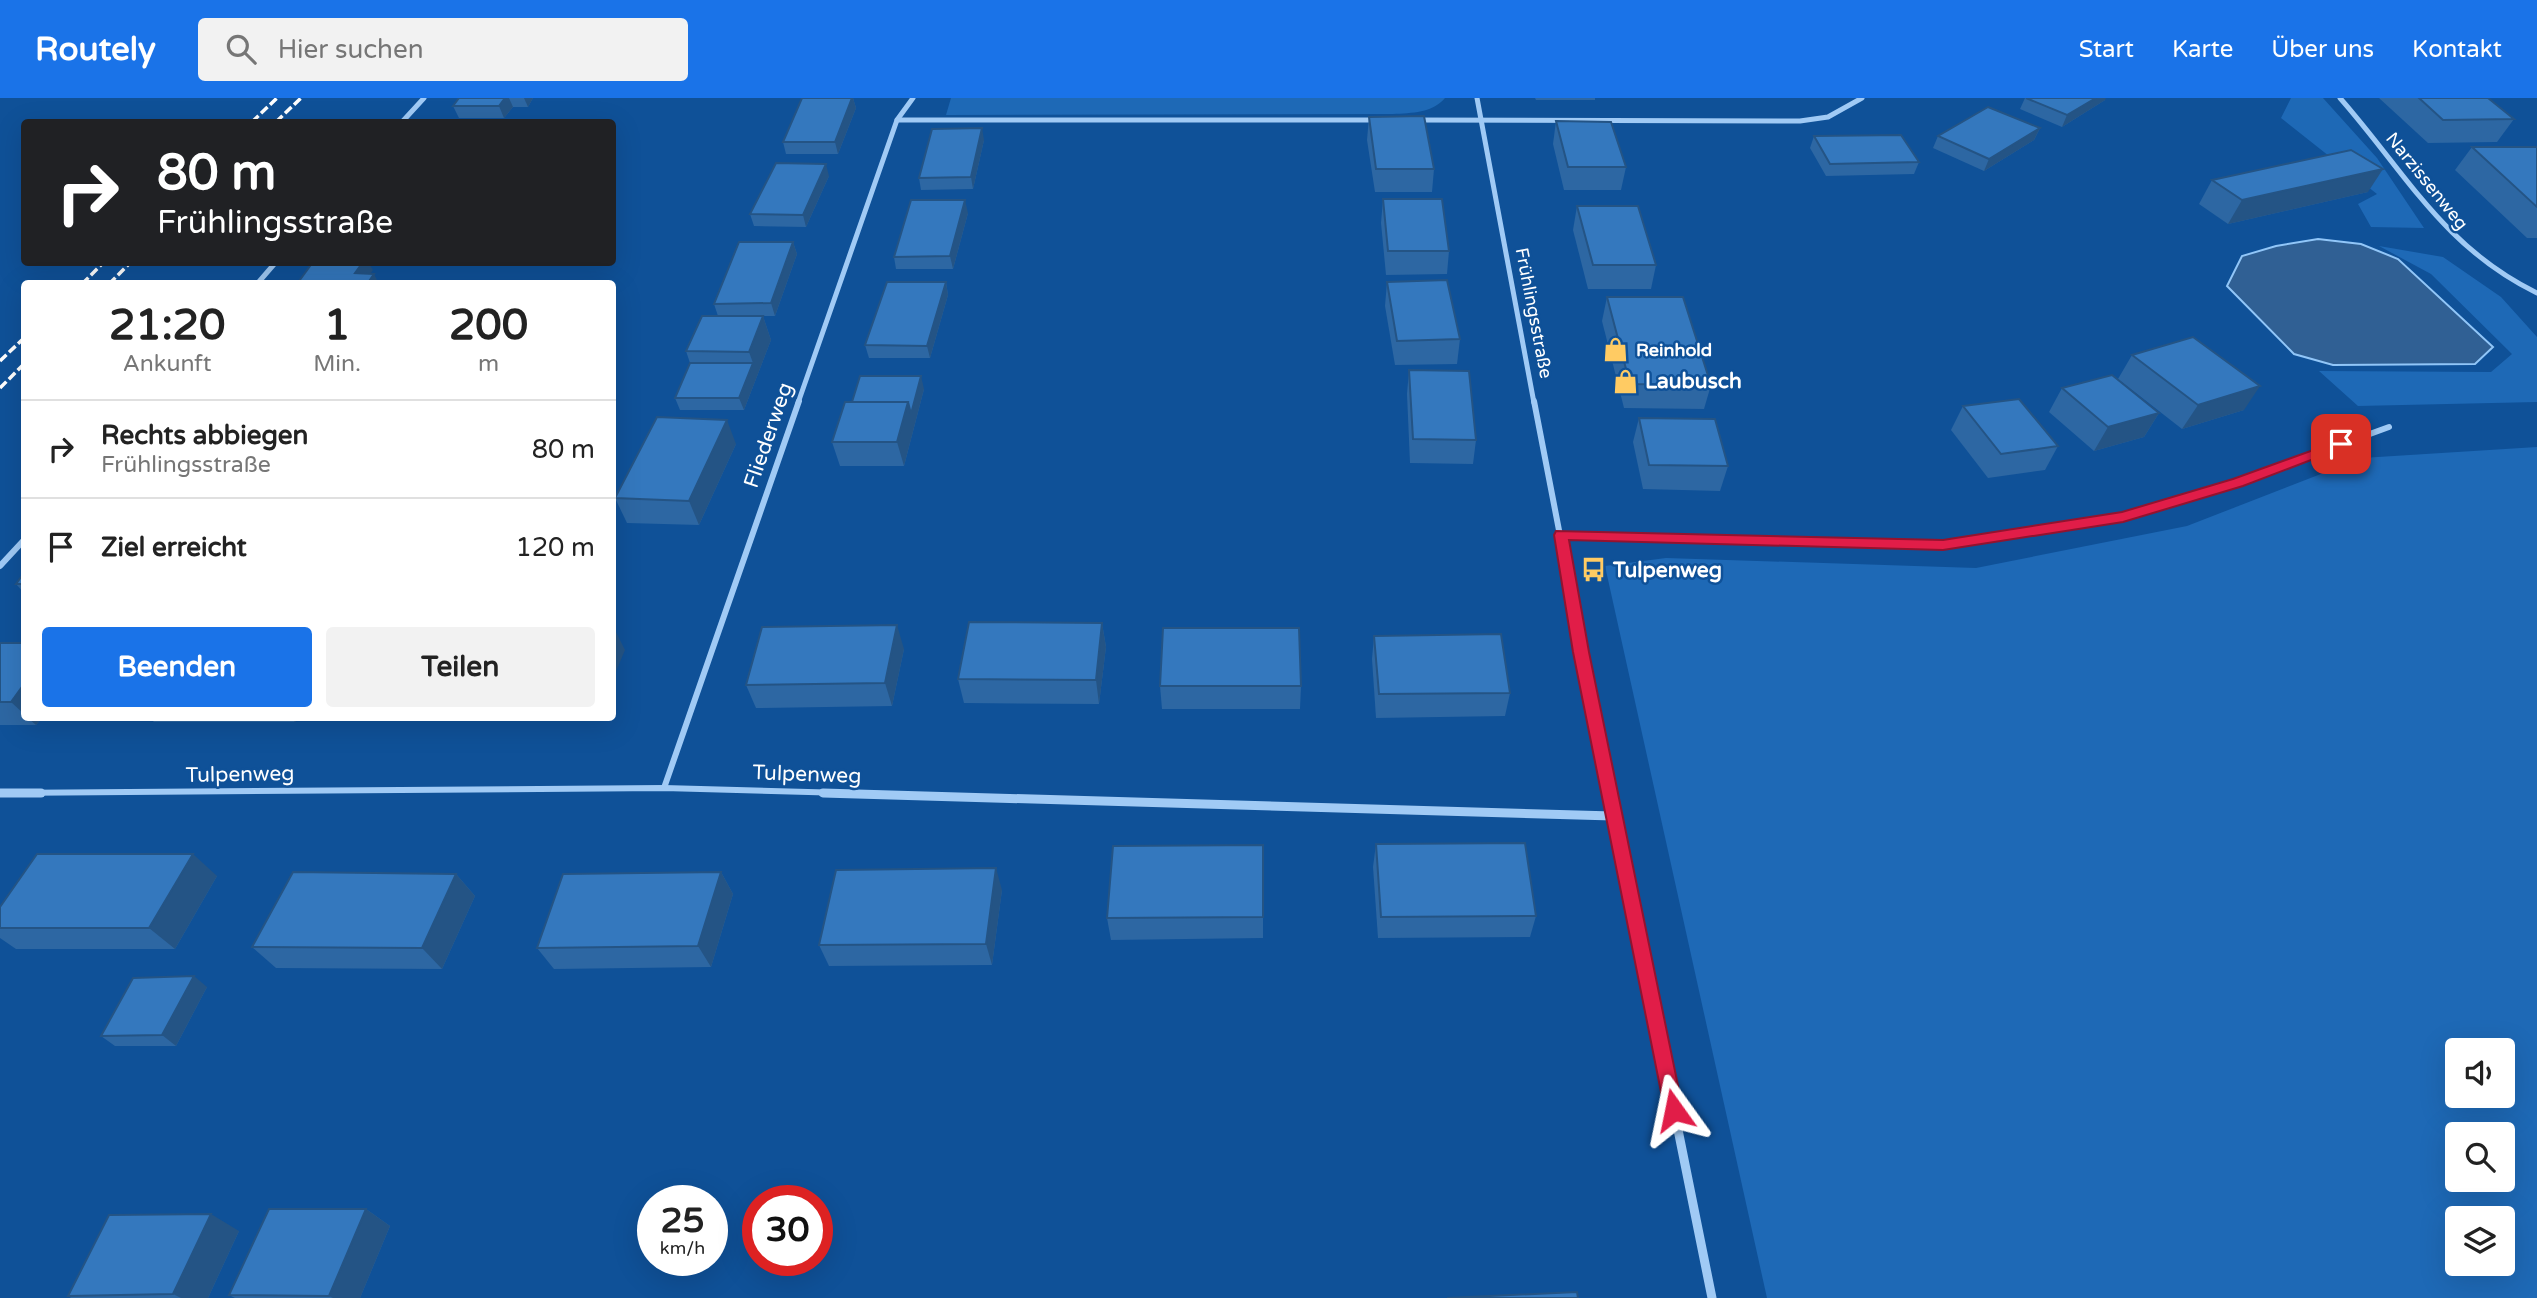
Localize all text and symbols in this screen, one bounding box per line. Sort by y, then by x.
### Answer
search box [198,18,688,81]
text: Routely [35,30,156,69]
icon: search [222,30,260,68]
text: Hier suchen [278,34,424,65]
text: Start [2079,35,2134,64]
text: Karte [2172,35,2233,64]
text: Über uns [2271,35,2374,64]
text: Kontakt [2412,35,2502,64]
street label: Narzissenweg [2381,128,2473,234]
text: 80 m [157,144,276,203]
icon: right [42,147,133,238]
text: Frühlingsstraße [157,204,393,242]
street label: Frühlingsstraße [1511,246,1557,380]
text: 21:20 [109,300,225,351]
text: 1 [324,300,350,351]
text: 200 [449,300,528,351]
shop icon: Reinhold [1602,336,1630,364]
place label: Reinhold [1636,339,1712,361]
text: Ankunft [123,350,211,378]
text: Min. [313,350,361,378]
text: m [478,350,499,378]
shop icon: Laubusch [1611,367,1639,395]
place label: Laubusch [1645,369,1742,394]
street label: Fliederweg [739,379,798,491]
pin [2311,414,2371,474]
text: Rechts abbiegen [101,420,308,451]
icon: arrive [2322,425,2360,463]
icon: right [42,430,80,468]
text: 80 m [532,434,595,465]
text: Frühlingsstraße [101,451,271,479]
icon: arrive [42,528,80,566]
text: Ziel erreicht [101,532,247,563]
text: 120 m [515,532,595,563]
bus stop icon: Tulpenweg [1579,556,1607,584]
place label: Tulpenweg [1612,558,1722,583]
button: Beenden [42,627,312,707]
button: Teilen [326,627,595,707]
street label: Tulpenweg [752,760,862,789]
street label: Tulpenweg [185,761,295,788]
map controls [2445,1038,2515,1276]
button: sound [2445,1038,2515,1108]
position arrow [1637,1073,1711,1147]
button: search [2445,1122,2515,1192]
speed limit sign: 30 [742,1185,833,1276]
text: 25 [661,1200,704,1242]
button: layers [2445,1206,2515,1276]
text: km/h [660,1237,705,1259]

